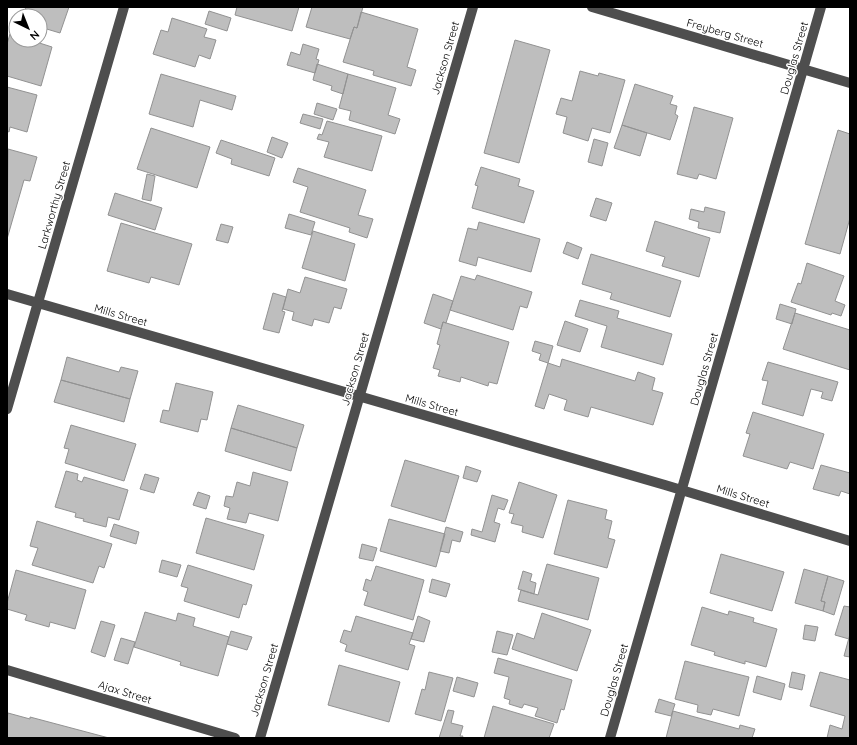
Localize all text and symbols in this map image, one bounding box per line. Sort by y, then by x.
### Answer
north arrow [8,8,48,48]
street label: Freyberg Street [685,15,765,51]
street label: Jackson Street [428,19,462,96]
street label: Douglas Street [777,20,811,96]
text: N [27,27,43,43]
street label: Larkworthy Street [35,159,73,251]
street label: Mills Street [93,301,149,329]
street label: Jackson Street [338,330,372,407]
street label: Douglas Street [687,331,721,407]
street label: Mills Street [404,391,460,419]
street label: Mills Street [715,481,771,511]
street label: Jackson Street [247,641,281,718]
street label: Douglas Street [597,642,631,718]
street label: Ajax Street [97,677,154,707]

